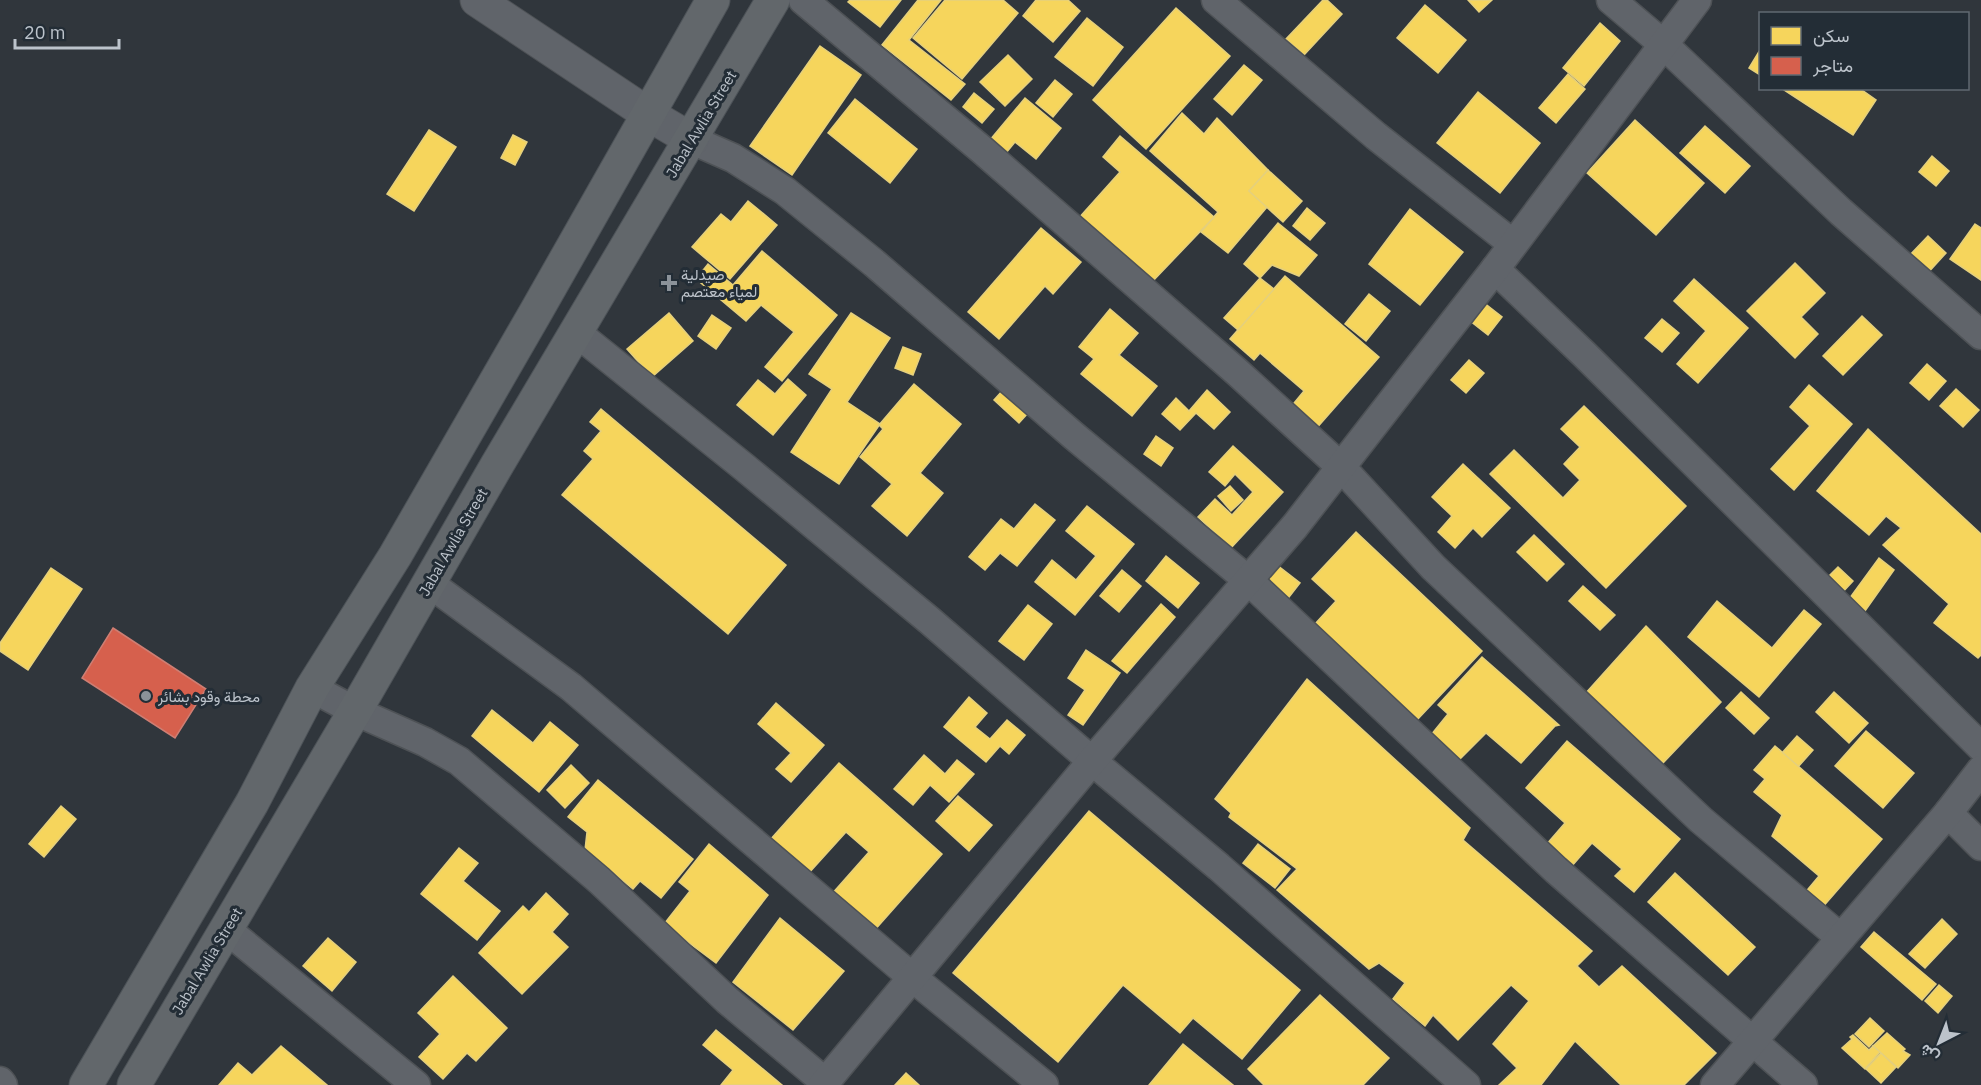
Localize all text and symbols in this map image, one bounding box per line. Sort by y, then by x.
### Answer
scale bar [15,12,118,50]
legend [1759,12,1969,90]
text: 20 m [24,21,66,44]
text: سكن [1813,24,1849,47]
text: متاجر [1812,54,1853,77]
street label: Jabal Awlia Street [662,67,740,181]
place label: صيدلية لمياء معتصم [681,265,757,302]
marker: صيدلية لمياء معتصم [662,276,676,290]
street label: Jabal Awlia Street [414,485,492,599]
place label: محطة وقود بشائر [157,687,260,706]
marker: محطة وقود بشائر [139,689,153,703]
street label: Jabal Awlia Street [168,904,246,1018]
north arrow [1909,1013,1969,1073]
text: ش [1915,1040,1943,1068]

